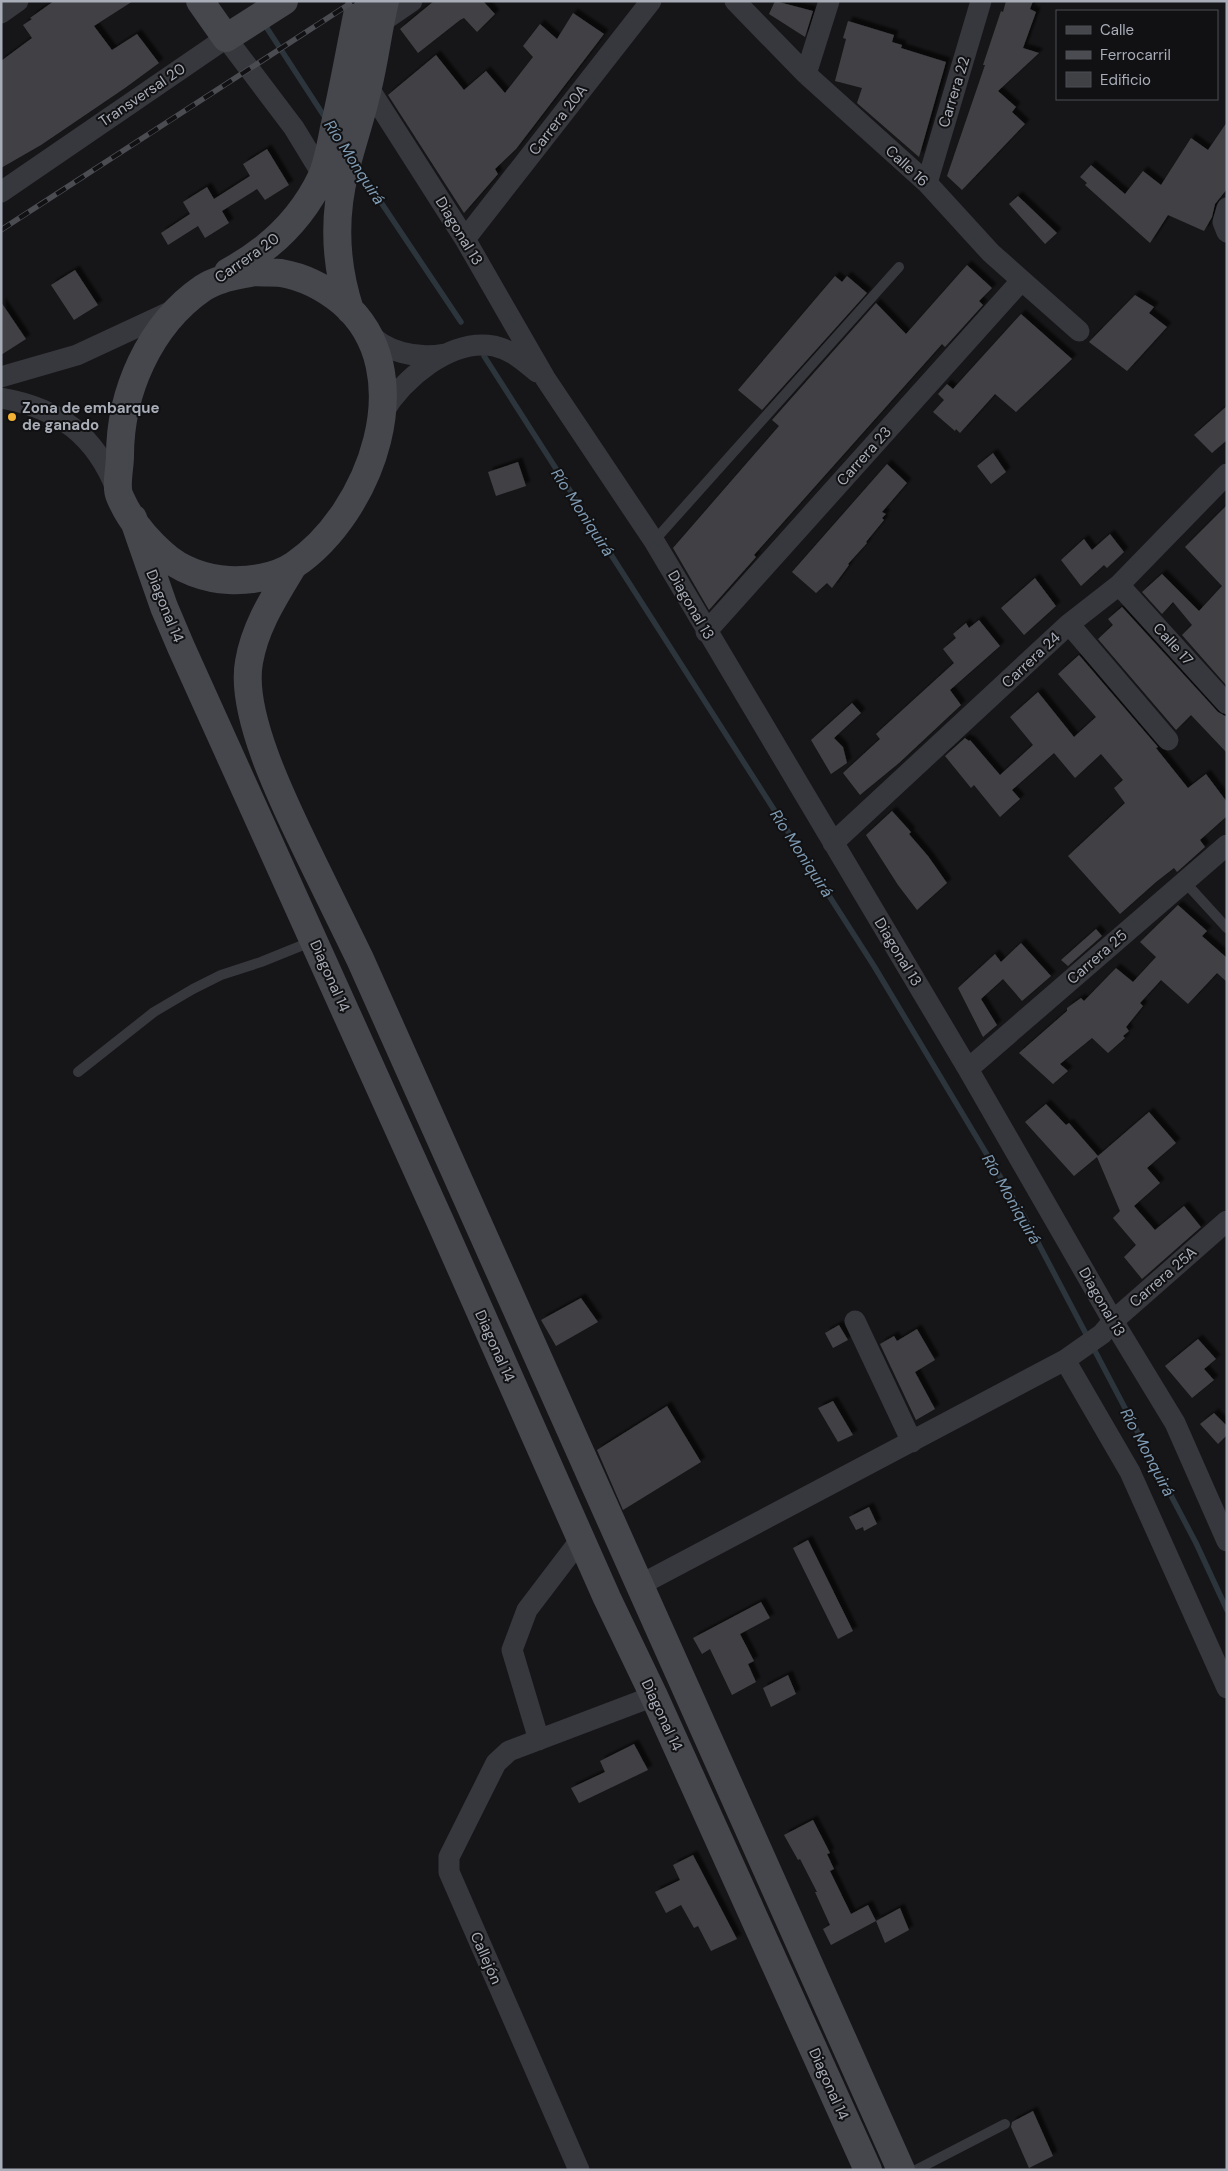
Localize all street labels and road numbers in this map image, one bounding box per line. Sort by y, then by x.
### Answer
street label: Carrera 22 [934,54,974,130]
street label: Transversal 20 [95,59,189,131]
street label: Carrera 20A [524,81,592,159]
street label: Calle 16 [881,141,933,191]
street label: Diagonal 13 [431,193,487,269]
street label: Carrera 20 [211,228,283,288]
street label: Carrera 23 [832,422,896,490]
street label: Diagonal 14 [141,567,189,645]
street label: Diagonal 13 [663,567,719,643]
street label: Calle 17 [1149,618,1197,670]
street label: Carrera 24 [997,628,1065,692]
street label: Diagonal 13 [870,914,926,990]
street label: Carrera 25 [1063,925,1131,989]
street label: Diagonal 14 [305,937,355,1015]
street label: Carrera 25A [1125,1242,1201,1312]
street label: Diagonal 13 [1074,1264,1130,1340]
street label: Diagonal 14 [470,1307,520,1385]
street label: Diagonal 14 [637,1676,687,1754]
street label: Callejón [466,1929,506,1987]
street label: Diagonal 14 [804,2045,854,2123]

